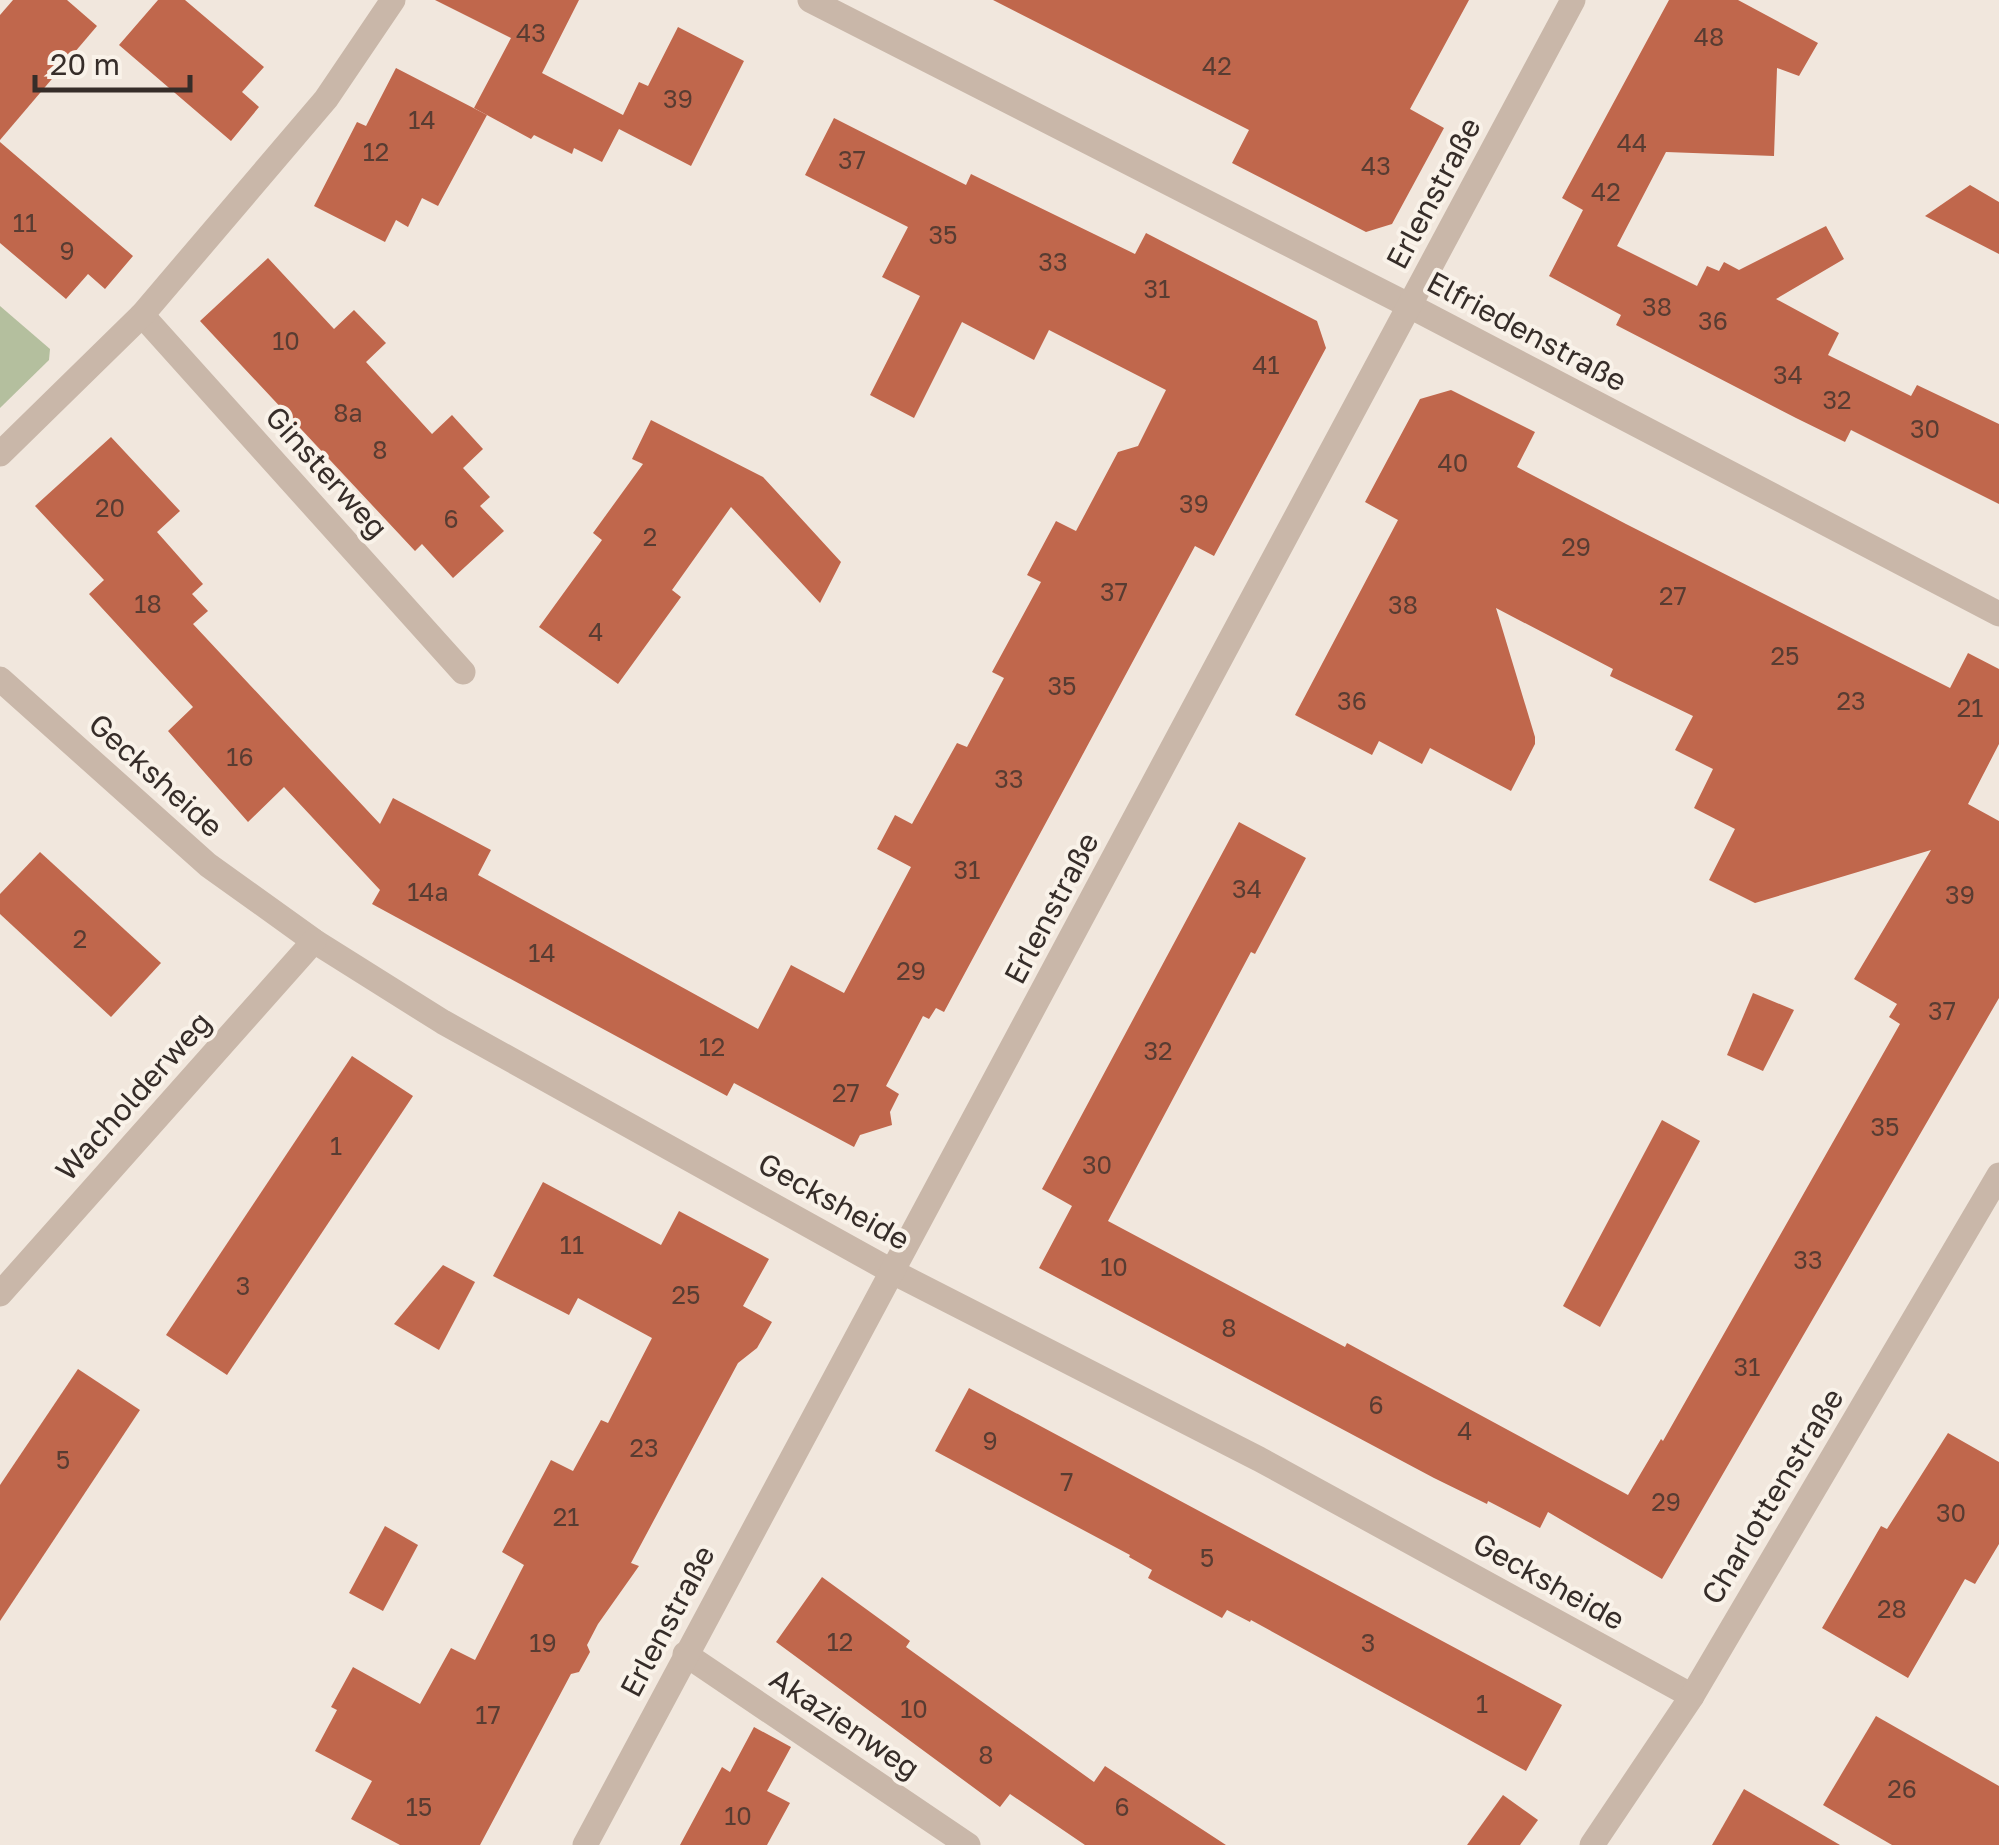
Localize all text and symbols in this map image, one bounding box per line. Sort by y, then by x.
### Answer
house number: 43 [516,17,546,48]
house number: 48 [1694,21,1724,52]
scale bar [35,30,190,92]
text: 20 m [50,46,120,82]
house number: 42 [1202,50,1232,81]
house number: 39 [663,83,693,114]
house number: 14 [408,104,436,135]
street label: Erlenstraße [1378,111,1488,275]
house number: 44 [1617,127,1647,158]
house number: 12 [363,136,389,167]
house number: 37 [838,144,866,175]
house number: 43 [1361,150,1391,181]
house number: 42 [1591,176,1621,207]
house number: 11 [13,207,37,238]
house number: 35 [928,219,958,250]
house number: 9 [59,235,75,266]
house number: 33 [1038,246,1068,277]
street label: Elfriedenstraße [1421,263,1633,399]
house number: 31 [1144,273,1170,304]
house number: 38 [1642,291,1672,322]
house number: 36 [1698,305,1728,336]
house number: 10 [272,325,300,356]
house number: 41 [1252,349,1280,380]
house number: 34 [1773,359,1803,390]
house number: 32 [1822,384,1852,415]
house number: 8a [333,397,363,428]
street label: Ginsterweg [258,399,396,545]
house number: 30 [1910,413,1940,444]
house number: 8 [372,434,388,465]
house number: 40 [1438,447,1468,478]
house number: 39 [1179,488,1209,519]
house number: 20 [95,492,125,523]
house number: 6 [443,503,459,534]
house number: 2 [643,521,657,552]
house number: 29 [1561,531,1591,562]
house number: 37 [1100,576,1128,607]
house number: 27 [1659,580,1687,611]
house number: 18 [134,588,162,619]
house number: 38 [1388,589,1418,620]
house number: 4 [588,616,604,647]
house number: 25 [1770,640,1800,671]
house number: 35 [1047,670,1077,701]
house number: 36 [1337,685,1367,716]
house number: 23 [1836,685,1866,716]
house number: 21 [1957,692,1983,723]
street label: Gecksheide [82,706,230,844]
house number: 16 [226,741,254,772]
house number: 33 [994,763,1024,794]
street label: Erlenstraße [996,826,1106,990]
house number: 31 [954,854,980,885]
house number: 34 [1232,873,1262,904]
house number: 14a [407,876,449,907]
house number: 39 [1945,879,1975,910]
house number: 2 [73,923,87,954]
house number: 14 [528,937,556,968]
house number: 29 [896,955,926,986]
house number: 37 [1928,995,1956,1026]
street label: Wacholderweg [48,1004,218,1188]
house number: 12 [699,1031,725,1062]
house number: 32 [1143,1035,1173,1066]
house number: 27 [832,1077,860,1108]
house number: 35 [1870,1111,1900,1142]
house number: 1 [330,1130,342,1161]
street label: Gecksheide [752,1145,916,1257]
house number: 30 [1082,1149,1112,1180]
house number: 11 [560,1229,584,1260]
house number: 33 [1793,1244,1823,1275]
house number: 10 [1100,1251,1128,1282]
house number: 3 [236,1270,250,1301]
house number: 25 [671,1279,701,1310]
house number: 8 [1221,1312,1237,1343]
house number: 31 [1734,1351,1760,1382]
street label: Charlottenstraße [1693,1382,1851,1610]
house number: 6 [1368,1389,1384,1420]
house number: 4 [1457,1415,1473,1446]
house number: 9 [982,1425,998,1456]
house number: 23 [629,1432,659,1463]
house number: 5 [56,1444,70,1475]
house number: 7 [1060,1466,1074,1497]
house number: 29 [1651,1486,1681,1517]
house number: 30 [1936,1497,1966,1528]
house number: 21 [553,1501,579,1532]
street label: Gecksheide [1467,1525,1631,1637]
street label: Erlenstraße [612,1539,722,1703]
house number: 5 [1200,1542,1214,1573]
house number: 28 [1877,1593,1907,1624]
house number: 12 [827,1626,853,1657]
house number: 19 [529,1627,557,1658]
house number: 3 [1361,1627,1375,1658]
street label: Akazienweg [763,1660,927,1786]
house number: 1 [1476,1688,1488,1719]
house number: 10 [900,1693,928,1724]
house number: 17 [475,1699,501,1730]
house number: 8 [978,1739,994,1770]
house number: 26 [1887,1773,1917,1804]
house number: 15 [406,1791,432,1822]
house number: 6 [1114,1791,1130,1822]
house number: 10 [724,1800,752,1831]

